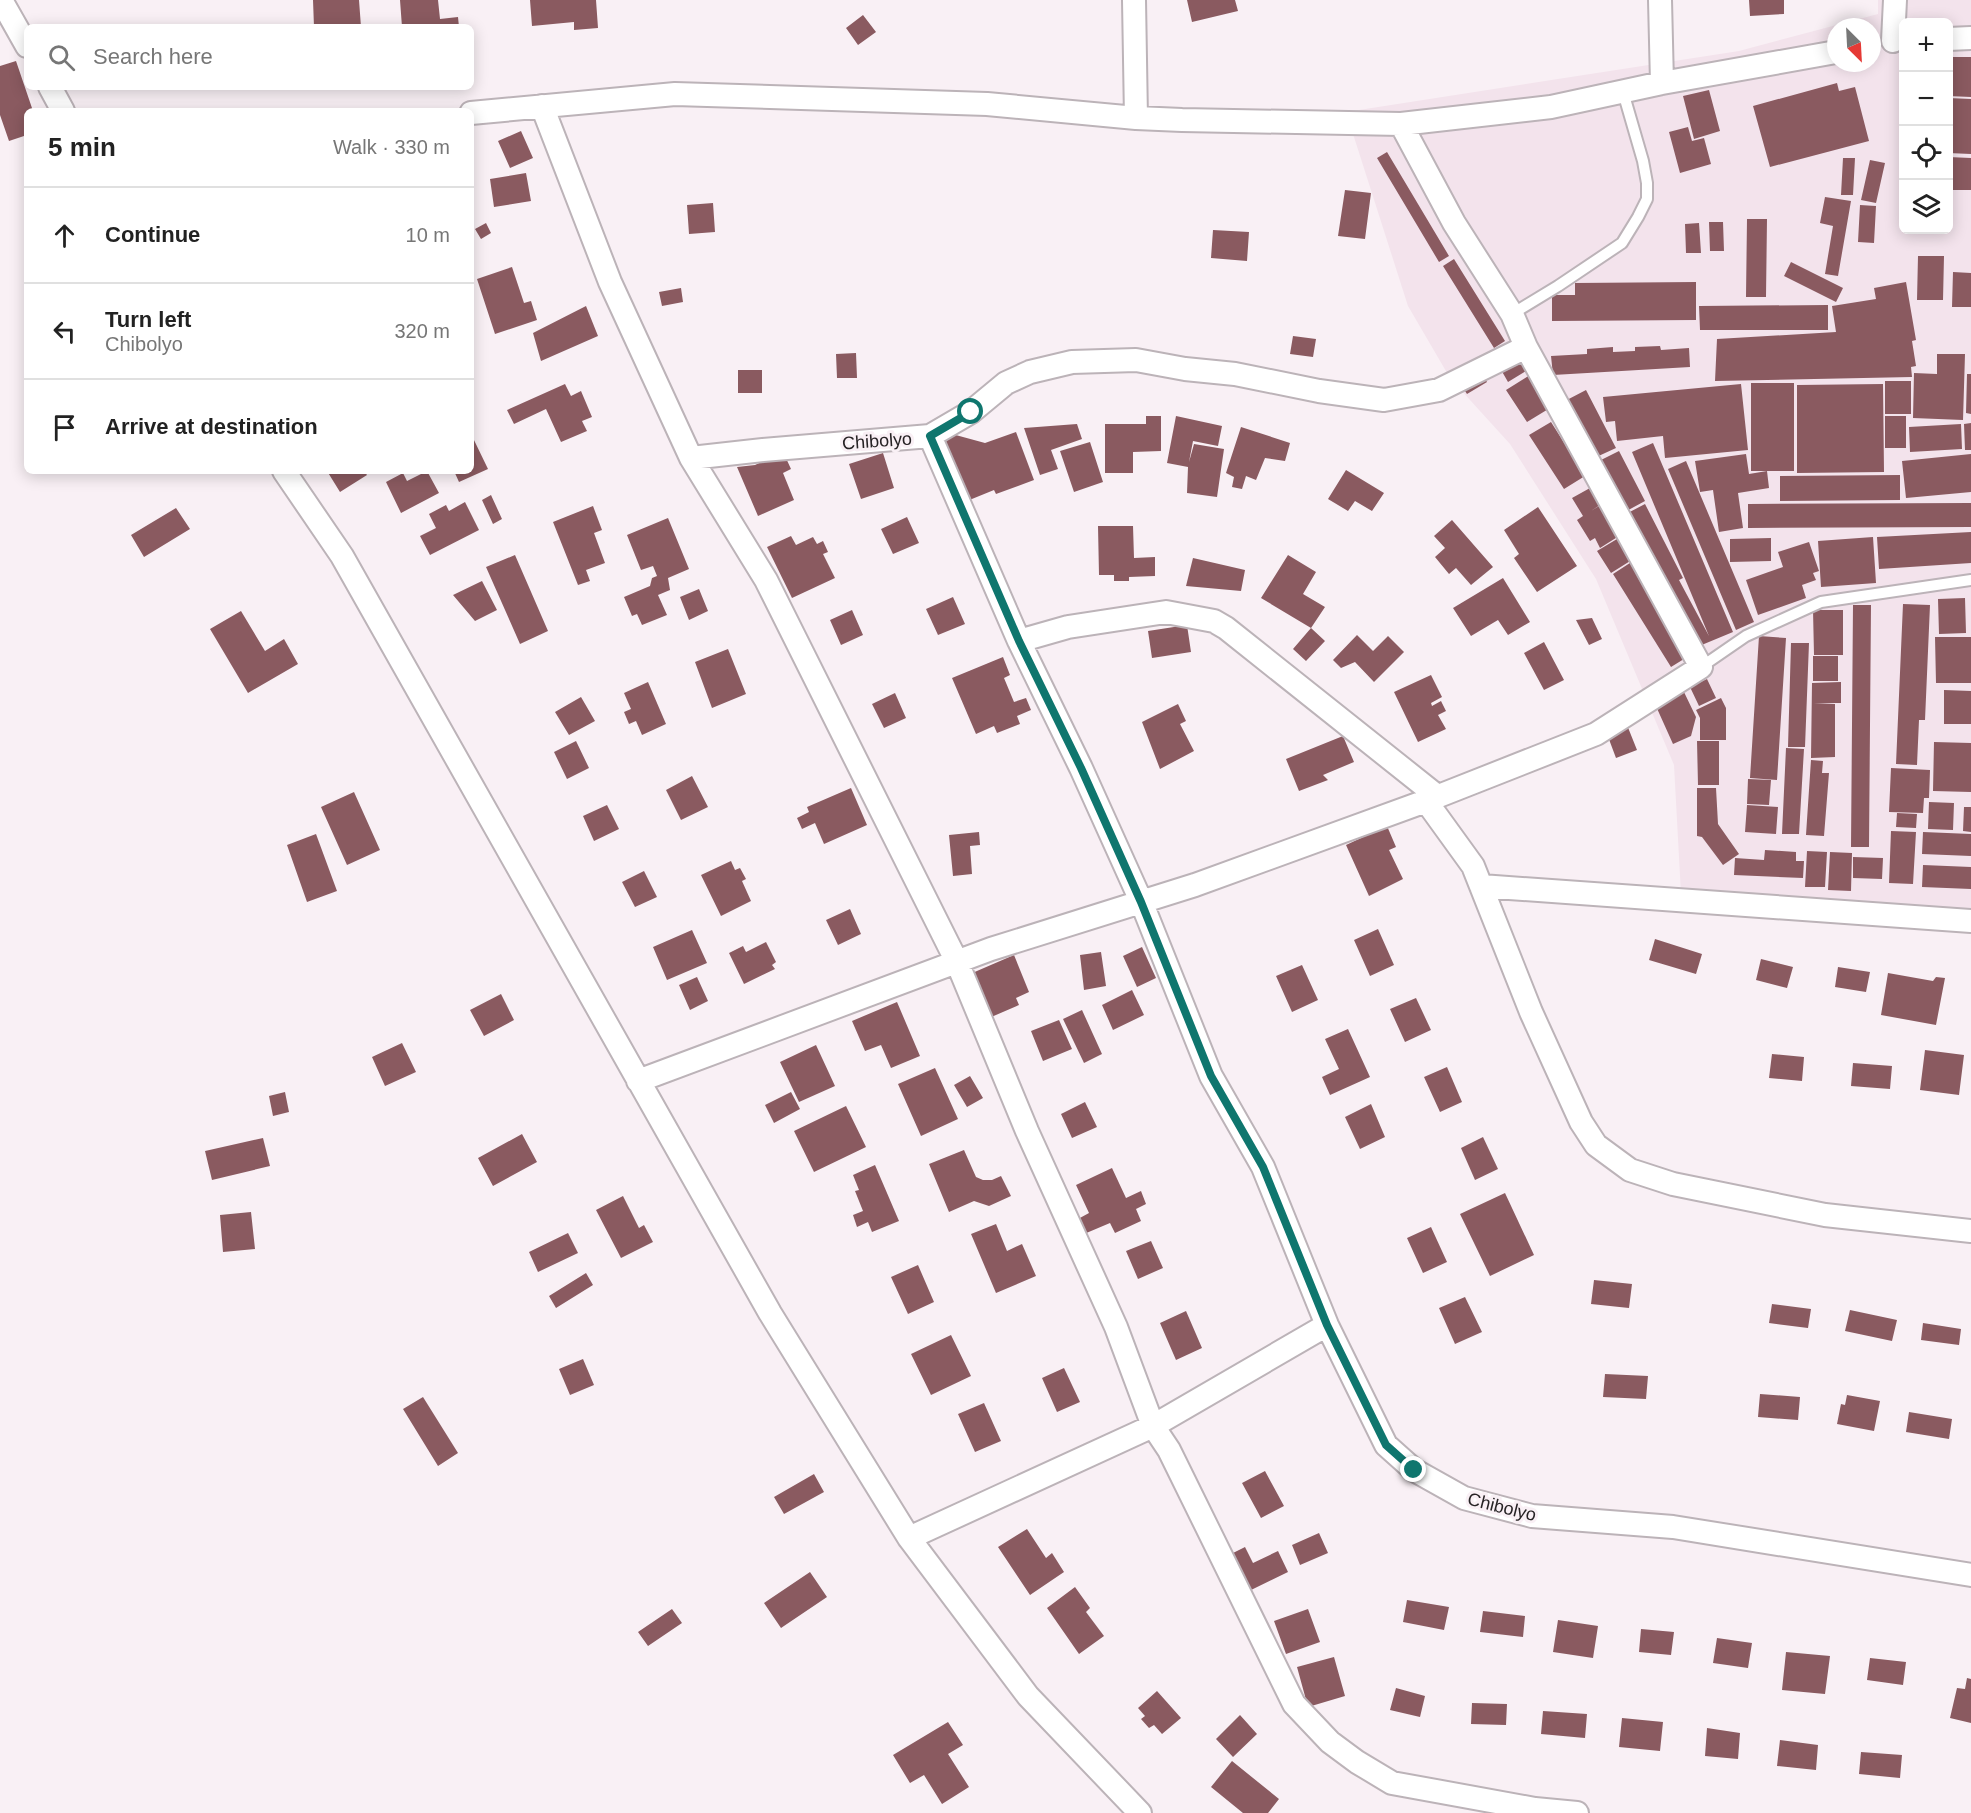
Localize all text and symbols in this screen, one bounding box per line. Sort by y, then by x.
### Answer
north arrow [1827,18,1881,72]
map controls [1899,18,1953,234]
button: + [1899,18,1953,72]
search box [24,24,474,90]
icon: search [45,41,78,74]
text: Search here [93,44,213,69]
button: − [1899,72,1953,126]
button: locate [1899,126,1953,180]
text: 5 min [48,132,116,162]
text: Walk · 330 m [333,136,450,158]
button: layers [1899,180,1953,234]
icon: ahead [48,219,81,252]
text: Continue [105,222,200,247]
text: 10 m [406,224,450,246]
text: Turn left [105,307,191,332]
icon: left [48,315,81,348]
text: 320 m [394,320,450,342]
text: Chibolyo [105,333,183,355]
route start [957,398,983,424]
icon: arrive [48,411,81,444]
text: Arrive at destination [105,414,318,439]
street label: Chibolyo [841,429,913,453]
route end [1400,1456,1426,1482]
street label: Chibolyo [1466,1489,1538,1525]

